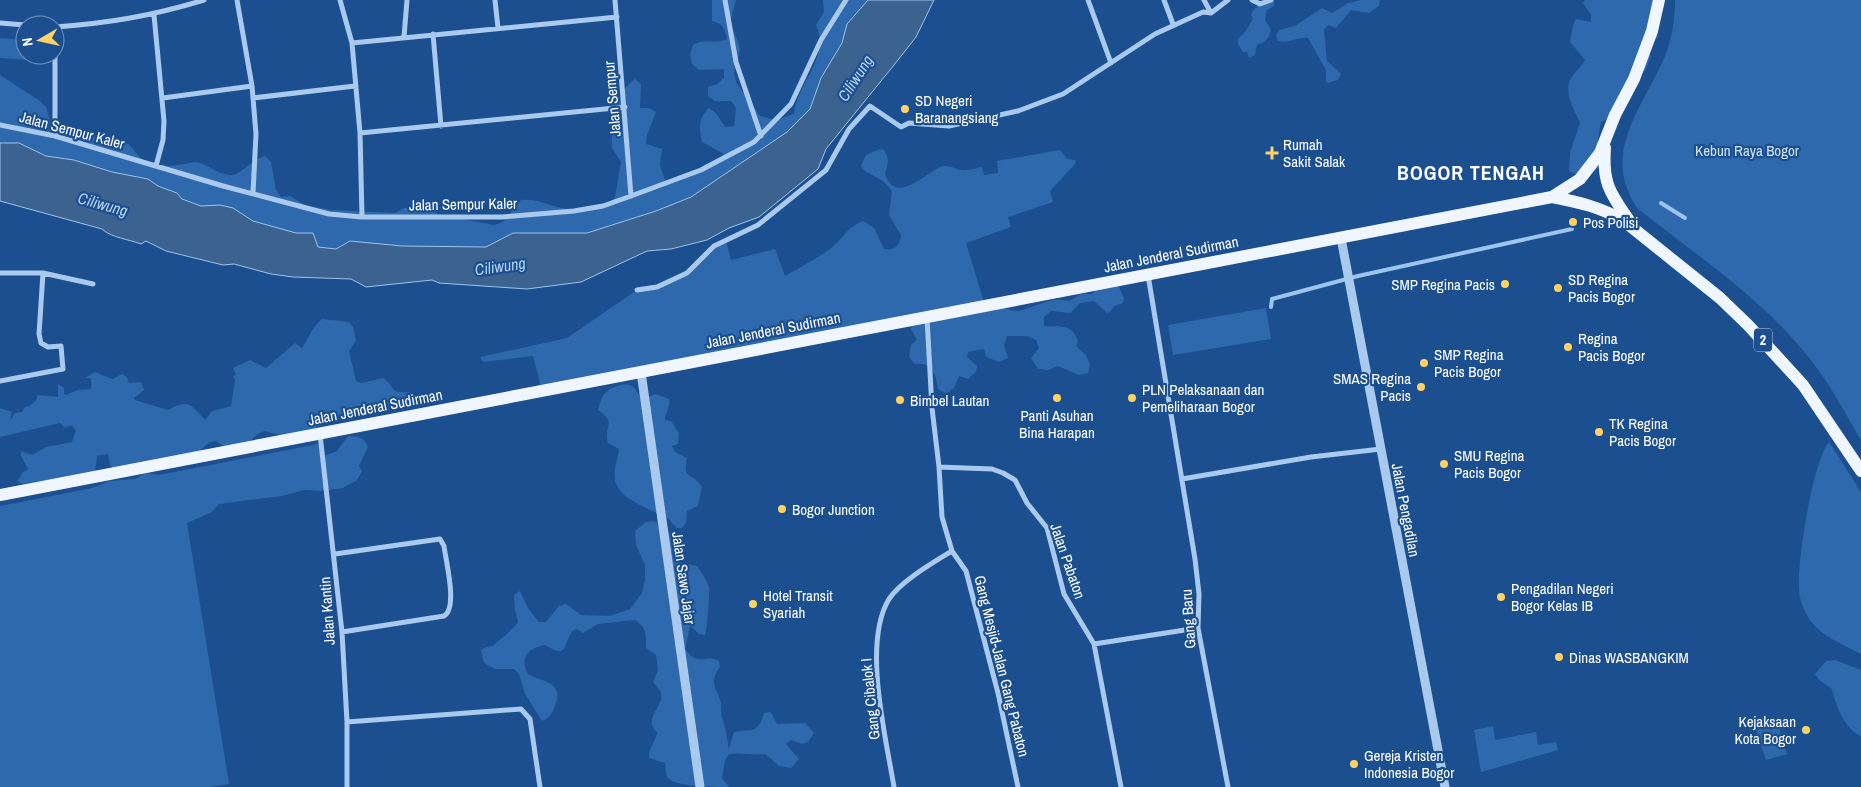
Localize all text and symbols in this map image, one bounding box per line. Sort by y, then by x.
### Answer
north arrow [15,15,65,65]
text: N [18,37,37,48]
water label: Ciliwung [832,51,878,105]
street label: Jalan Sempur [598,60,626,138]
place label: SD Negeri Baranangsiang [915,90,999,128]
marker: SD Negeri Baranangsiang [899,103,911,115]
street label: Jalan Sempur Kaler [17,106,127,154]
place label: Rumah Sakit Salak [1283,134,1346,172]
park label: Kebun Raya Bogor [1695,140,1799,161]
marker: Rumah Sakit Salak [1265,146,1279,160]
district label: BOGOR TENGAH [1397,159,1545,186]
water label: Ciliwung [75,186,131,222]
street label: Jalan Sempur Kaler [409,193,517,215]
place label: Pos Polisi [1583,212,1638,233]
marker: Pos Polisi [1567,216,1579,228]
street label: Jalan Jenderal Sudirman [1102,231,1240,277]
water label: Ciliwung [473,252,527,280]
place label: SD Regina Pacis Bogor [1568,269,1635,307]
place label: SMP Regina Pacis [1391,274,1495,295]
marker: SMP Regina Pacis [1499,278,1511,290]
marker: SD Regina Pacis Bogor [1552,282,1564,294]
street label: Jalan Jenderal Sudirman [704,307,842,353]
place label: Regina Pacis Bogor [1578,328,1645,366]
road number: 2 [1754,328,1772,352]
marker: Regina Pacis Bogor [1562,341,1574,353]
place label: SMP Regina Pacis Bogor [1434,344,1504,382]
marker: SMP Regina Pacis Bogor [1418,357,1430,369]
place label: SMAS Regina Pacis [1333,368,1411,406]
place label: PLN Pelaksanaan dan Pemeliharaan Bogor [1142,379,1264,417]
marker: SMAS Regina Pacis [1415,381,1427,393]
street label: Jalan Jenderal Sudirman [306,384,444,430]
place label: Bimbel Lautan [910,390,989,411]
marker: Panti Asuhan Bina Harapan [1051,392,1063,404]
marker: PLN Pelaksanaan dan Pemeliharaan Bogor [1126,392,1138,404]
marker: Bimbel Lautan [894,394,906,406]
place label: Panti Asuhan Bina Harapan [1019,405,1095,443]
place label: TK Regina Pacis Bogor [1609,413,1676,451]
marker: TK Regina Pacis Bogor [1593,426,1605,438]
place label: SMU Regina Pacis Bogor [1454,445,1525,483]
marker: SMU Regina Pacis Bogor [1438,458,1450,470]
street label: Jalan Pengadilan [1387,461,1425,559]
place label: Bogor Junction [792,499,875,520]
marker: Bogor Junction [776,503,788,515]
street label: Jalan Pabaton [1045,520,1091,602]
street label: Jalan Sawo Jajar [667,530,701,626]
street label: Gang Mesjid-Jalan Gang Pabaton [969,573,1035,759]
street label: Jalan Kantin [314,576,340,646]
place label: Pengadilan Negeri Bogor Kelas IB [1511,578,1614,616]
place label: Hotel Transit Syariah [763,585,833,623]
street label: Gang Baru [1175,589,1201,649]
marker: Pengadilan Negeri Bogor Kelas IB [1495,591,1507,603]
marker: Hotel Transit Syariah [747,598,759,610]
place label: Dinas WASBANGKIM [1569,647,1689,668]
marker: Dinas WASBANGKIM [1553,651,1565,663]
street label: Gang Cibalok I [855,657,885,741]
place label: Kejaksaan Kota Bogor [1734,711,1796,749]
marker: Kejaksaan Kota Bogor [1800,724,1812,736]
place label: Gereja Kristen Indonesia Bogor [1364,745,1454,783]
marker: Gereja Kristen Indonesia Bogor [1348,758,1360,770]

